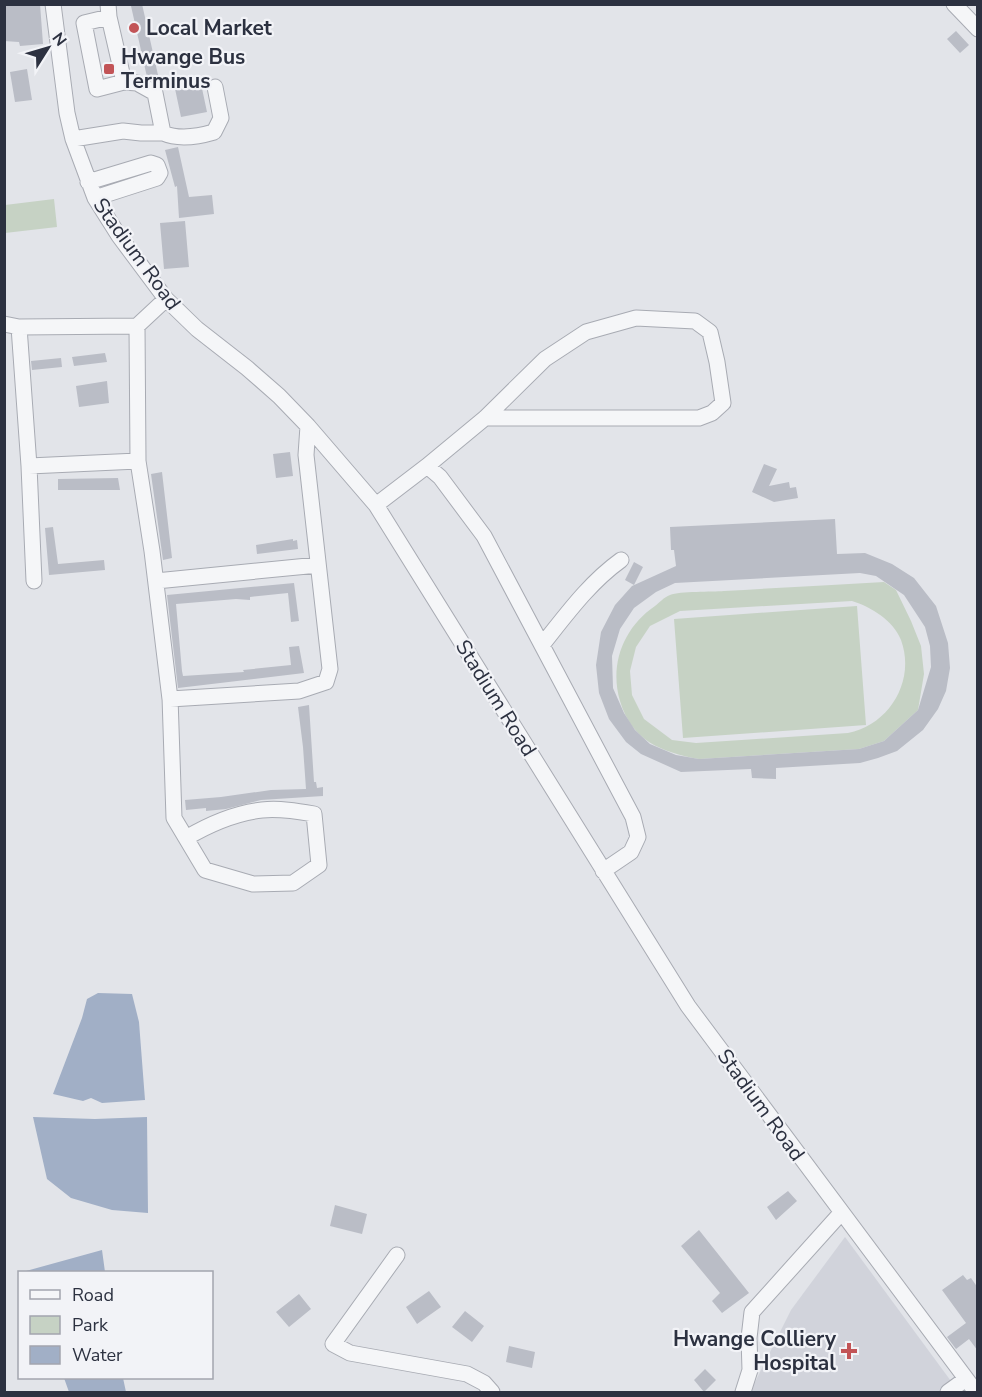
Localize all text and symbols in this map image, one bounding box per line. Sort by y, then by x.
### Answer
place label: Local Market [146,14,273,42]
north arrow [18,18,78,78]
marker: Local Market [127,21,141,35]
text: N [47,28,72,51]
place label: Hwange Bus Terminus [121,43,245,95]
marker: Hwange Bus Terminus [102,62,116,76]
street label: Stadium Road [87,192,187,316]
street label: Stadium Road [449,634,543,762]
street label: Stadium Road [711,1043,811,1167]
legend [18,1271,213,1379]
text: Road [72,1283,114,1307]
text: Park [72,1313,109,1337]
place label: Hwange Colliery Hospital [673,1325,837,1377]
marker: Hwange Colliery Hospital [840,1342,858,1360]
text: Water [72,1343,123,1367]

